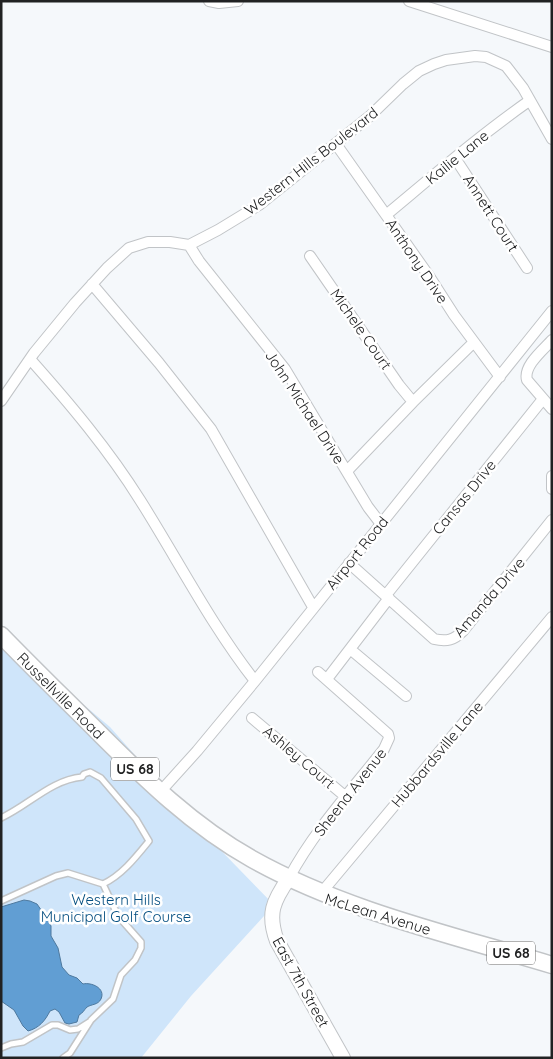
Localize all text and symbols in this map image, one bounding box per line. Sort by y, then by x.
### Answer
street label: Western Hills Boulevard [240,103,382,219]
street label: Kailie Lane [422,126,492,188]
street label: Annett Court [459,171,523,255]
street label: Anthony Drive [382,215,452,307]
street label: Michele Court [326,285,396,373]
street label: John Michael Drive [261,346,349,468]
street label: Cansas Drive [428,456,500,538]
street label: Airport Road [322,512,392,594]
street label: Amanda Drive [449,553,529,641]
street label: Russellville Road [13,648,109,743]
street label: Hubbardsville Lane [387,697,487,811]
street label: Ashley Court [259,721,339,793]
street label: Sheena Avenue [310,744,390,840]
road number: US 68 [111,758,159,781]
street label: McLean Avenue [323,889,433,939]
park label: Western Hills Municipal Golf Course [41,890,191,926]
street label: East 7th Street [268,934,334,1030]
road number: US 68 [487,941,535,964]

